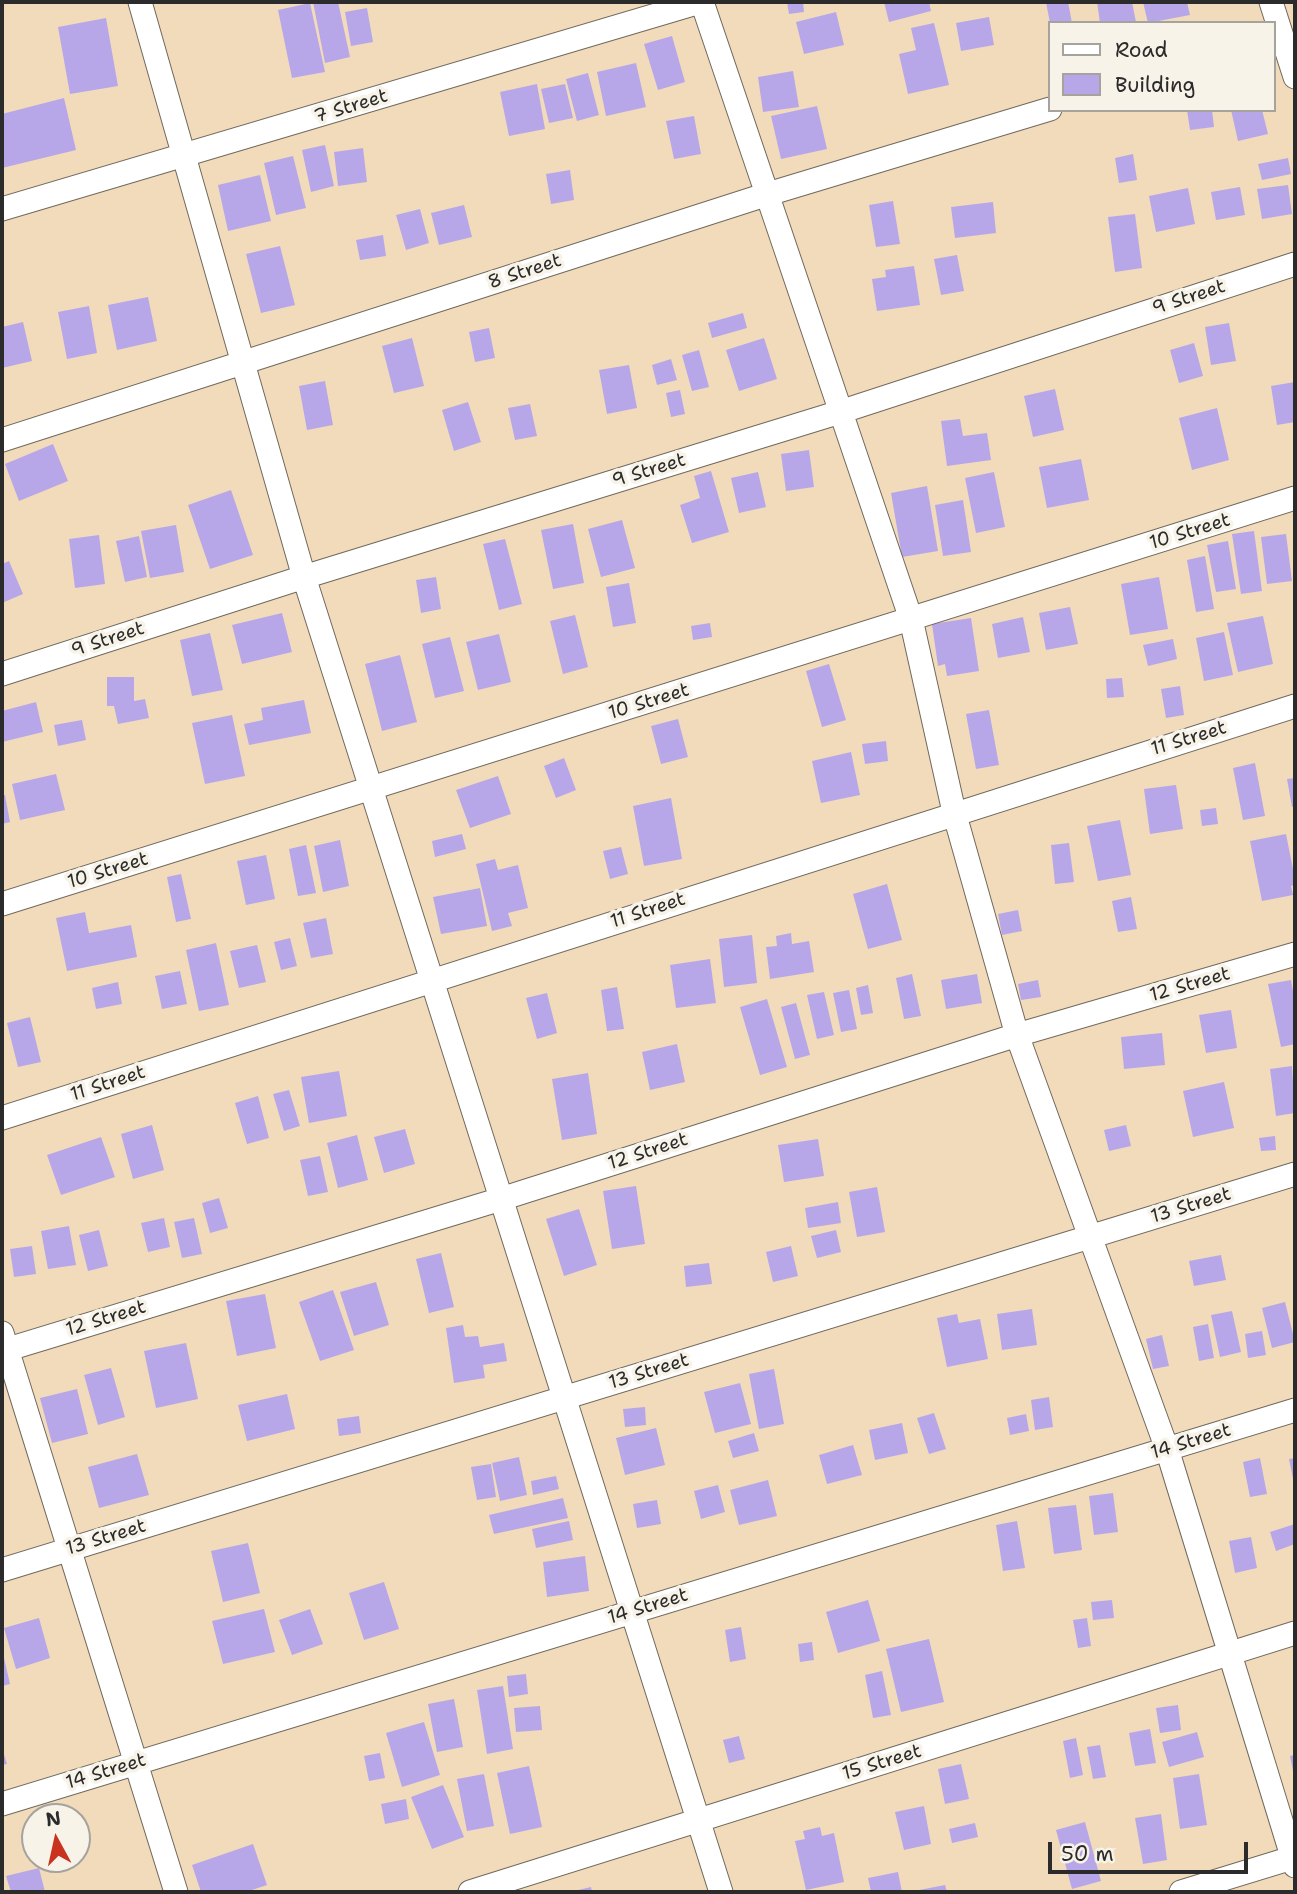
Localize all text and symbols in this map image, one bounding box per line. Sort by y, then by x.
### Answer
legend [1048,21,1276,112]
text: Road [1115,36,1168,64]
text: Building [1115,71,1195,99]
street label: 7 Street [312,85,390,129]
street label: 8 Street [486,249,564,295]
street label: 9 Street [1150,275,1228,321]
street label: 9 Street [610,449,688,493]
street label: 10 Street [1147,509,1233,555]
street label: 9 Street [69,617,147,663]
street label: 10 Street [606,679,692,725]
street label: 11 Street [1149,717,1229,761]
street label: 10 Street [65,848,151,894]
street label: 11 Street [608,888,688,934]
street label: 12 Street [1147,963,1233,1007]
street label: 11 Street [68,1061,148,1107]
street label: 12 Street [605,1128,691,1176]
street label: 13 Street [1148,1183,1234,1229]
street label: 12 Street [63,1296,149,1342]
street label: 13 Street [606,1349,692,1395]
street label: 14 Street [1148,1419,1234,1465]
street label: 13 Street [63,1515,149,1561]
street label: 14 Street [605,1584,691,1630]
street label: 15 Street [840,1740,924,1786]
street label: 14 Street [63,1749,149,1795]
north arrow [21,1803,91,1873]
text: N [44,1805,62,1832]
scale bar [1052,1828,1252,1872]
text: 50 m [1061,1840,1114,1868]

